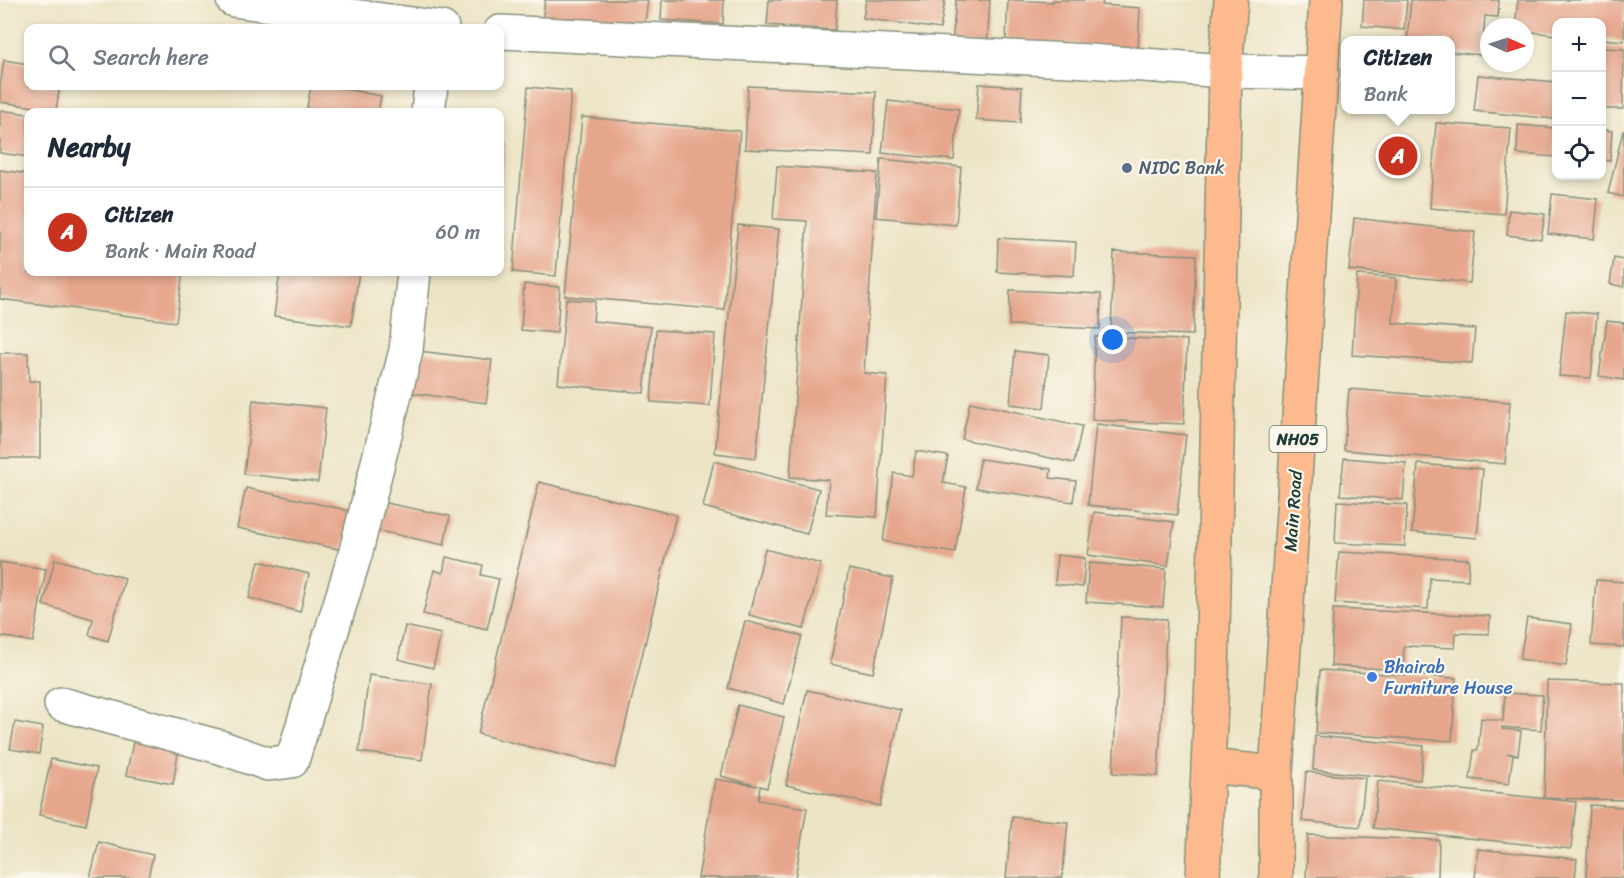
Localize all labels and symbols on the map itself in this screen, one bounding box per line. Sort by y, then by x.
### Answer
north arrow [1480,18,1534,72]
pin: A [1378,134,1418,178]
place label: NIDC Bank [1139,152,1225,184]
marker: NIDC Bank [1120,161,1134,175]
your location [1098,325,1127,354]
road number: NH05 [1270,426,1326,452]
street label: Main Road [1274,468,1312,553]
place label: Bhairab Furniture House [1384,651,1513,704]
marker: Bhairab Furniture House [1365,670,1379,684]

